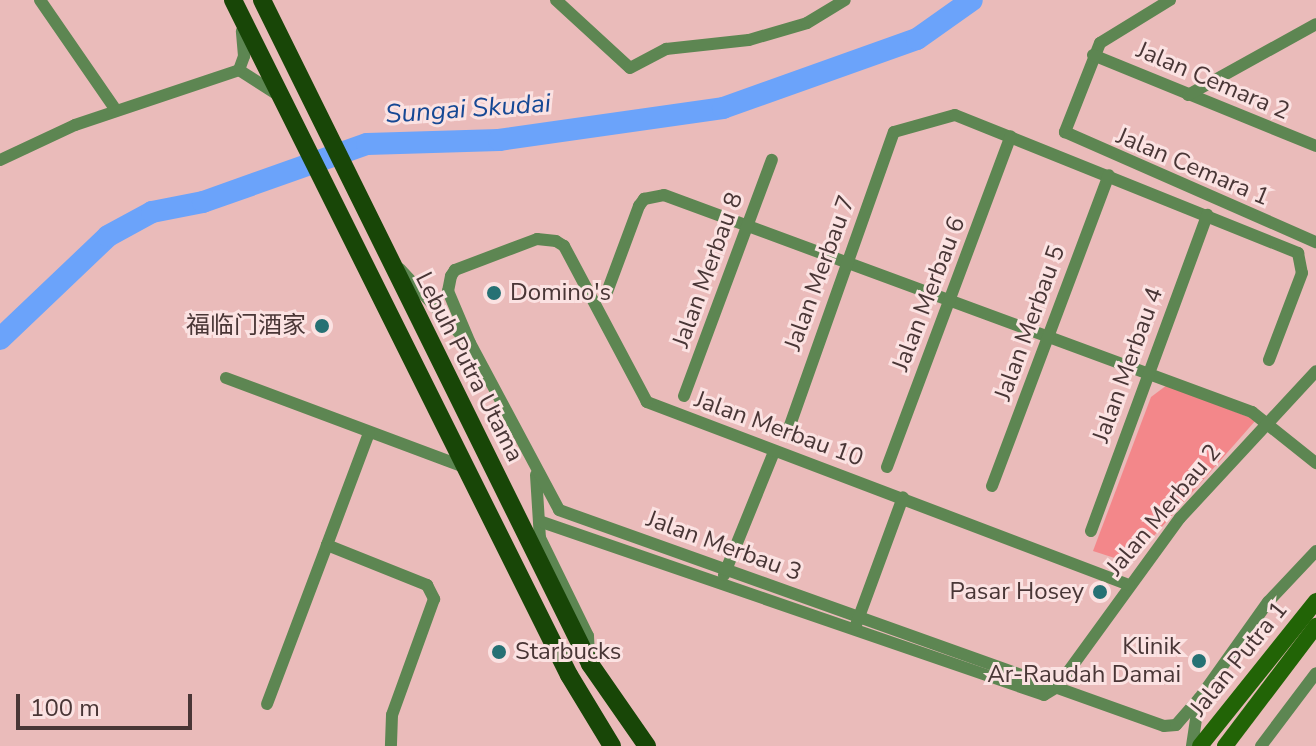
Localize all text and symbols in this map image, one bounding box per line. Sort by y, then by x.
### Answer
street label: Jalan Cemara 2 [1132,36,1294,126]
water label: Sungai Skudai [384,88,552,130]
street label: Jalan Cemara 1 [1112,122,1274,212]
street label: Jalan Merbau 8 [667,189,749,351]
street label: Jalan Merbau 7 [779,192,861,354]
street label: Jalan Merbau 6 [886,213,972,375]
street label: Jalan Merbau 5 [989,242,1071,404]
street label: Lebuh Putra Utama [409,267,529,467]
place label: Domino's [510,279,611,307]
marker: Domino's [485,284,503,302]
street label: Jalan Merbau 4 [1087,284,1169,446]
place label: 福临门酒家 [186,312,306,340]
marker: 福临门酒家 [313,317,331,335]
street label: Jalan Merbau 10 [691,385,867,473]
street label: Jalan Merbau 2 [1101,438,1227,582]
street label: Jalan Merbau 3 [643,505,805,587]
place label: Pasar Hosey [950,578,1084,606]
marker: Pasar Hosey [1091,583,1109,601]
street label: Jalan Putra 1 [1184,596,1294,722]
place label: Klinik Ar-Raudah Damai [987,633,1181,689]
place label: Starbucks [515,638,621,666]
marker: Starbucks [490,643,508,661]
marker: Klinik Ar-Raudah Damai [1188,650,1210,672]
scale bar [20,678,196,728]
text: 100 m [30,692,100,724]

